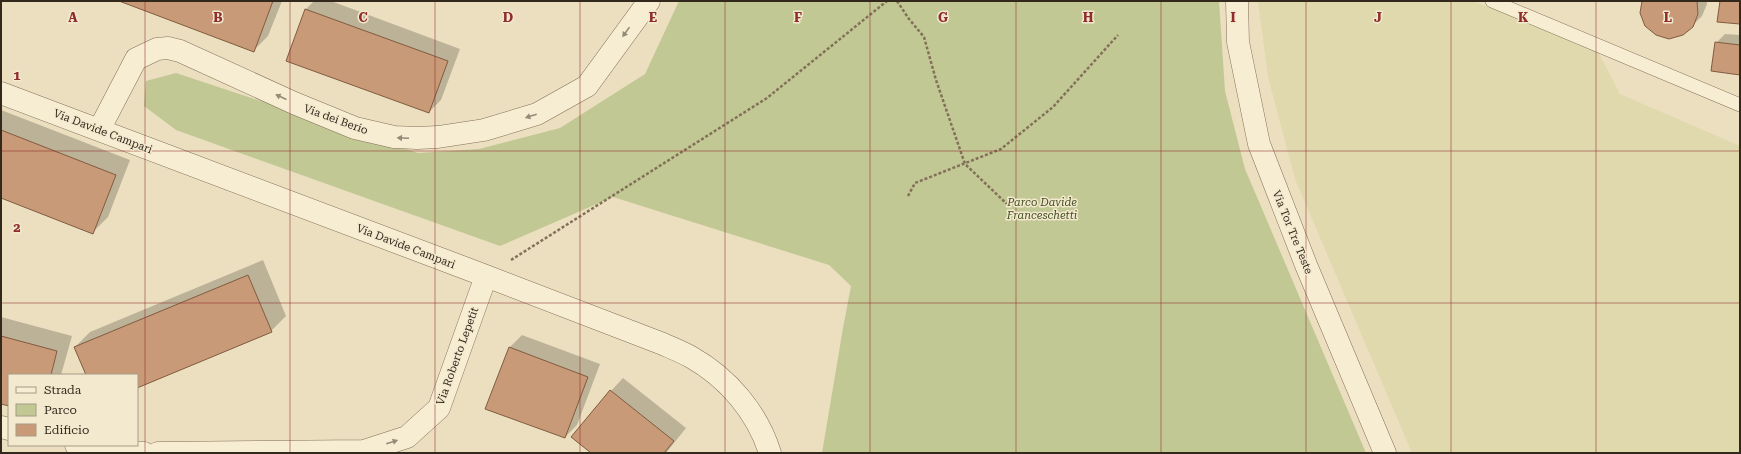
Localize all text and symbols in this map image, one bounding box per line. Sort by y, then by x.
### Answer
text: A [68,10,78,25]
text: B [213,10,223,25]
text: C [358,10,368,25]
text: D [503,10,513,25]
text: E [649,10,657,25]
text: F [794,10,802,25]
text: G [938,10,948,25]
text: H [1083,10,1094,25]
text: I [1230,10,1236,25]
text: J [1374,10,1382,25]
text: K [1518,10,1529,25]
text: L [1664,10,1672,25]
one-way arrow [622,27,630,38]
text: 1 [13,68,21,83]
one-way arrow [275,94,286,100]
street label: Via dei Berio [302,102,370,137]
street label: Via Davide Campari [52,107,155,156]
one-way arrow [524,113,536,119]
one-way arrow [397,134,409,141]
street label: Via Tor Tre Teste [1270,188,1315,276]
park label: Parco Davide Franceschetti [1006,196,1078,222]
text: 2 [13,220,21,235]
street label: Via Davide Campari [355,222,458,271]
street label: Via Roberto Lepetit [434,305,481,407]
legend [8,374,138,446]
text: Strada [44,383,82,397]
text: Parco [44,403,77,417]
text: Edificio [44,423,89,437]
one-way arrow [386,439,398,445]

